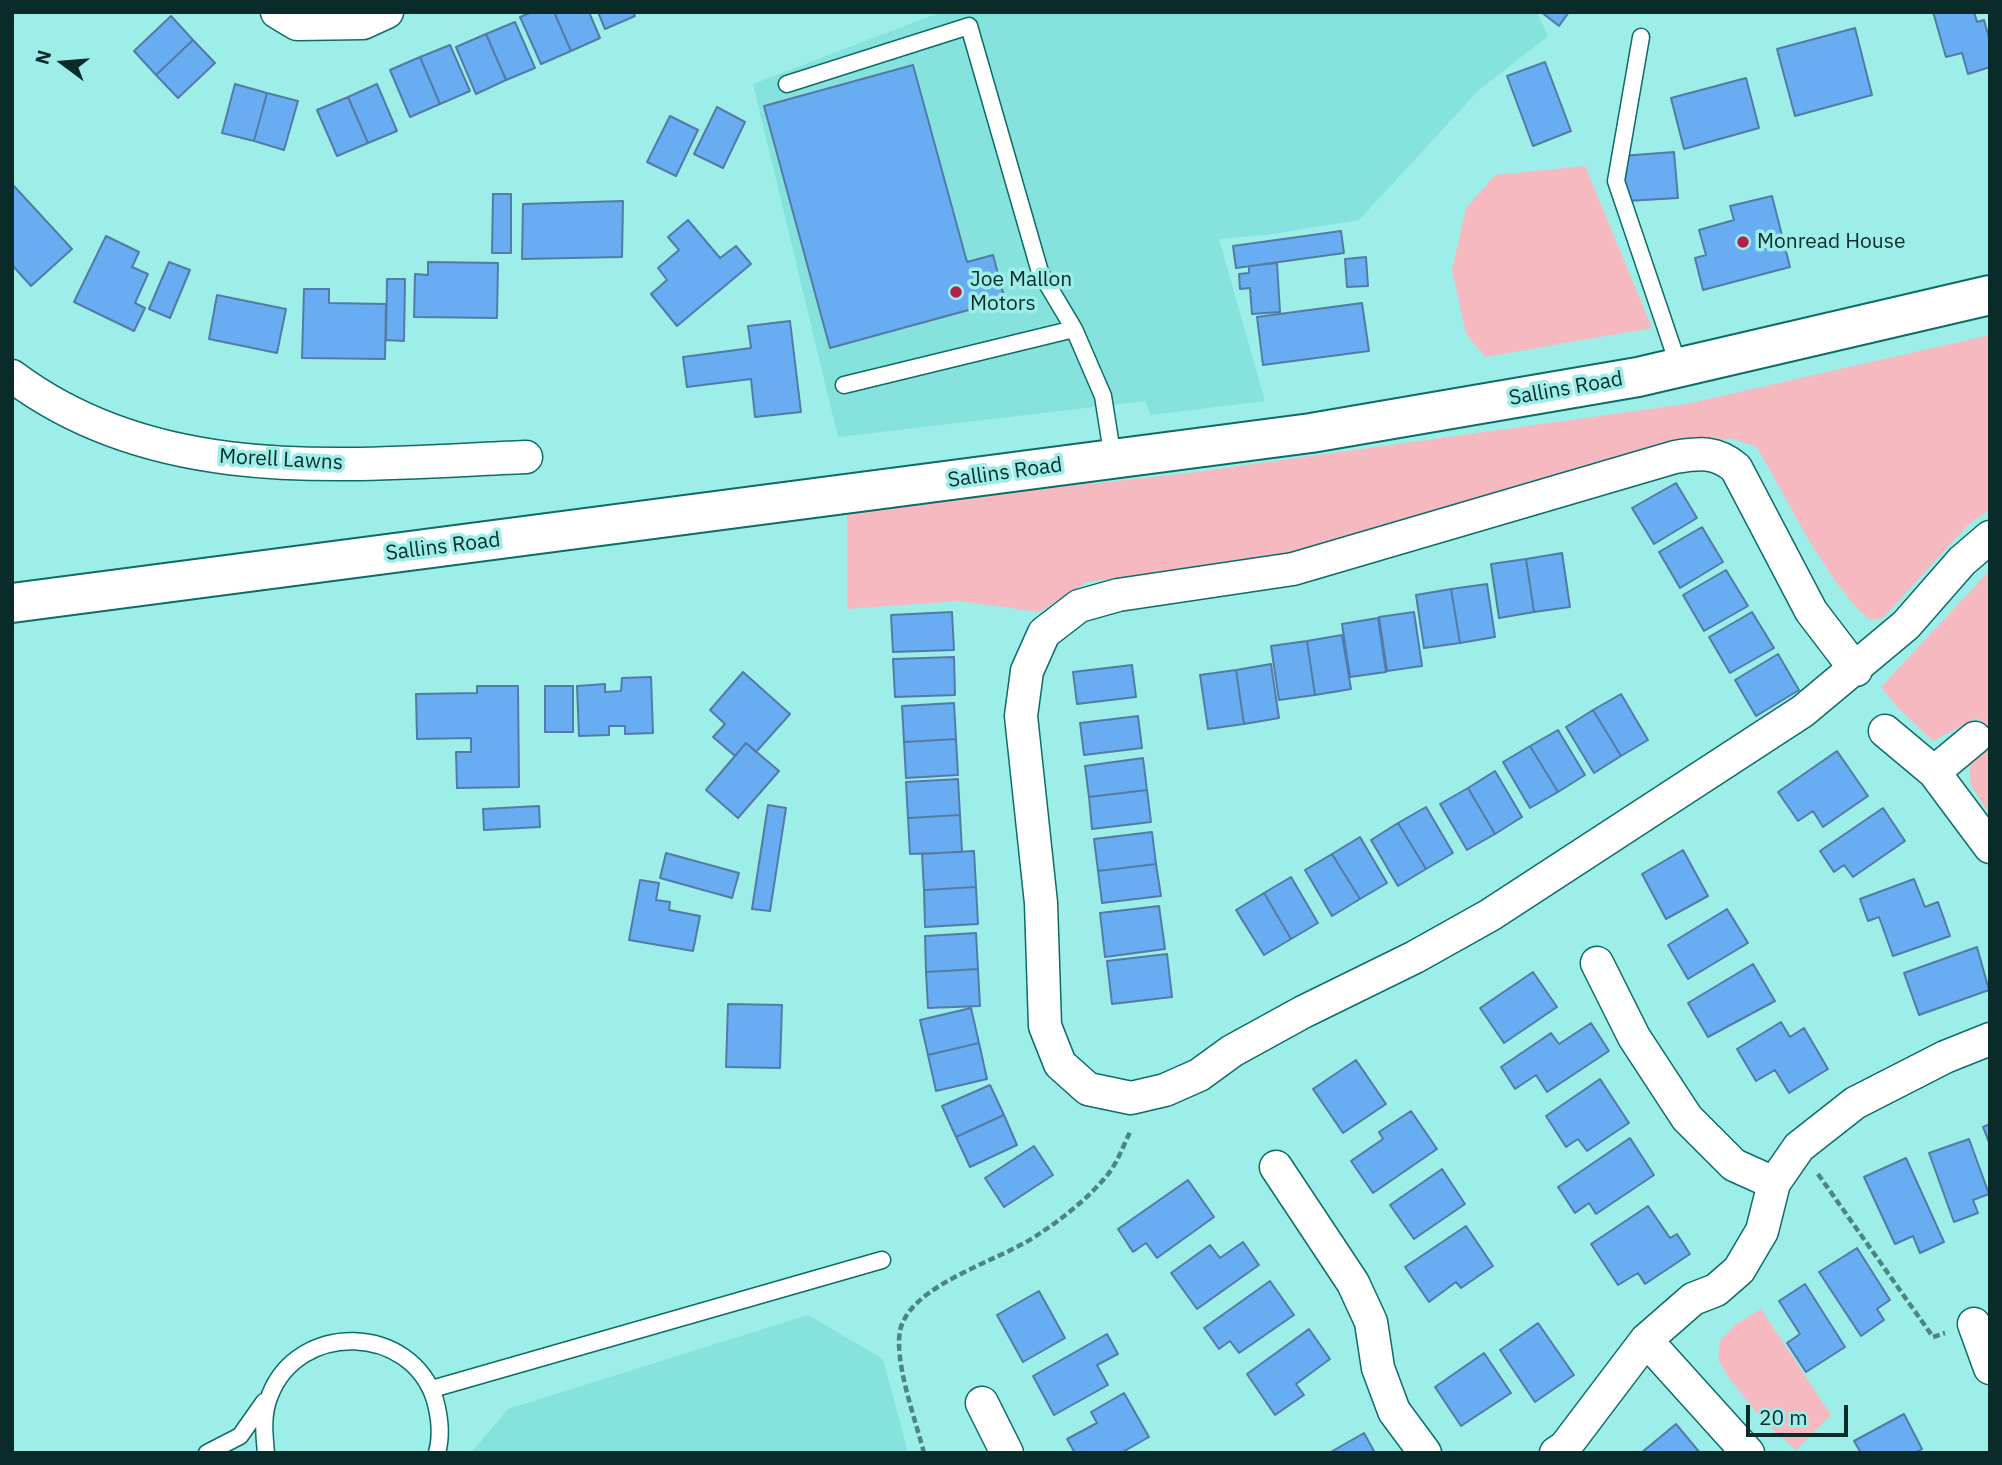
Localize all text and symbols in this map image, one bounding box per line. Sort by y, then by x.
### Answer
north arrow [28,28,98,98]
text: N [29,47,56,67]
place label: Monread House [1757,229,1906,255]
marker: Monread House [1735,234,1751,250]
place label: Joe Mallon Motors [970,267,1072,317]
marker: Joe Mallon Motors [948,284,964,300]
street label: Sallins Road [1507,367,1625,411]
street label: Morell Lawns [218,444,344,476]
street label: Sallins Road [946,452,1064,494]
street label: Sallins Road [384,527,502,567]
scale bar [1750,1392,1852,1436]
text: 20 m [1759,1403,1808,1431]

